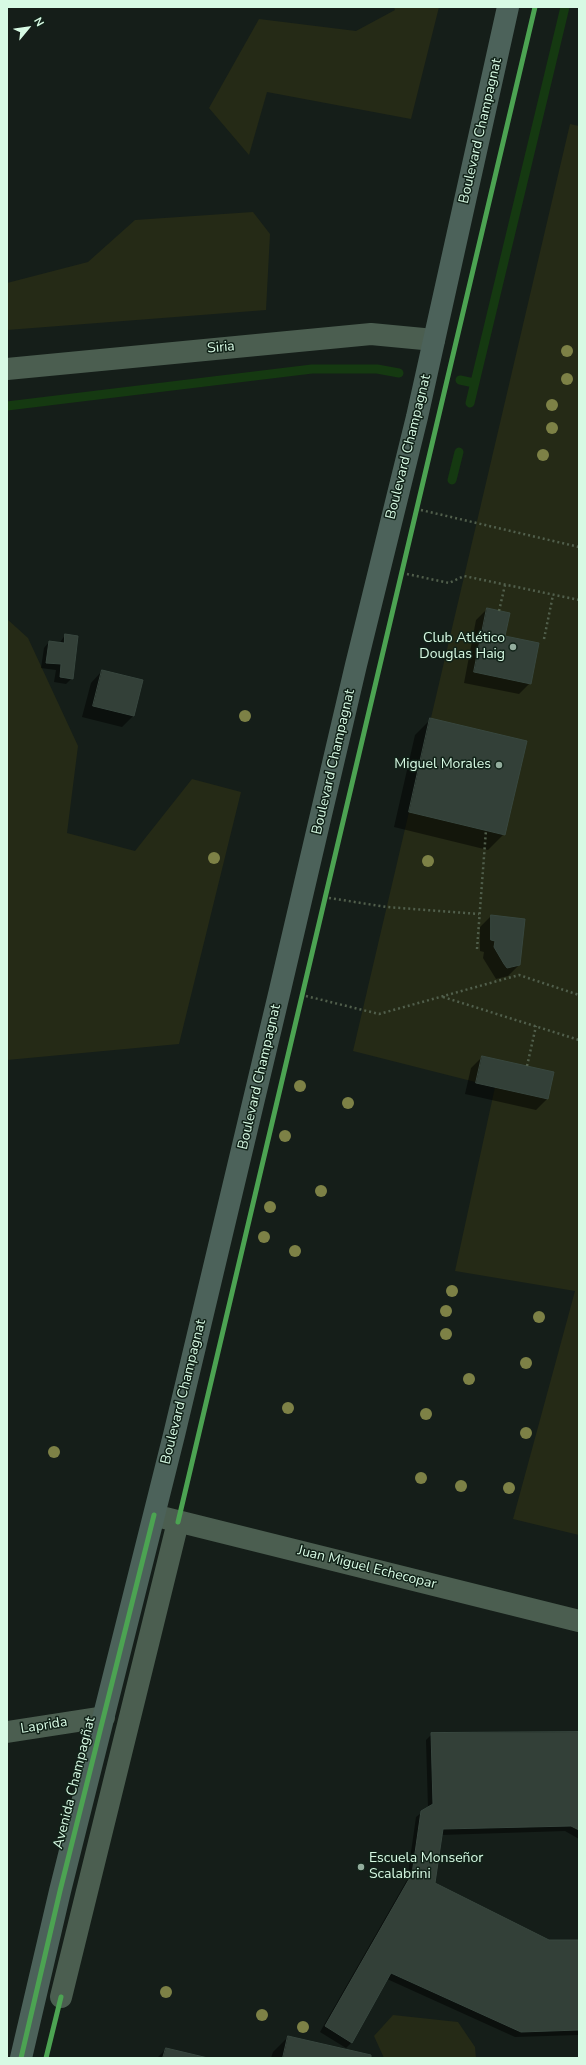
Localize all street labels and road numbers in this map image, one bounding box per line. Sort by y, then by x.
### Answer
street label: Boulevard Champagnat [456,57,506,205]
street label: Siria [207,338,235,358]
street label: Boulevard Champagnat [383,373,435,521]
street label: Boulevard Champagnat [309,688,359,836]
street label: Boulevard Champagnat [235,1003,285,1151]
street label: Boulevard Champagnat [158,1318,210,1466]
street label: Juan Miguel Echecopar [296,1543,438,1593]
street label: Laprida [19,1714,69,1738]
street label: Avenida Champagñat [50,1715,100,1851]

